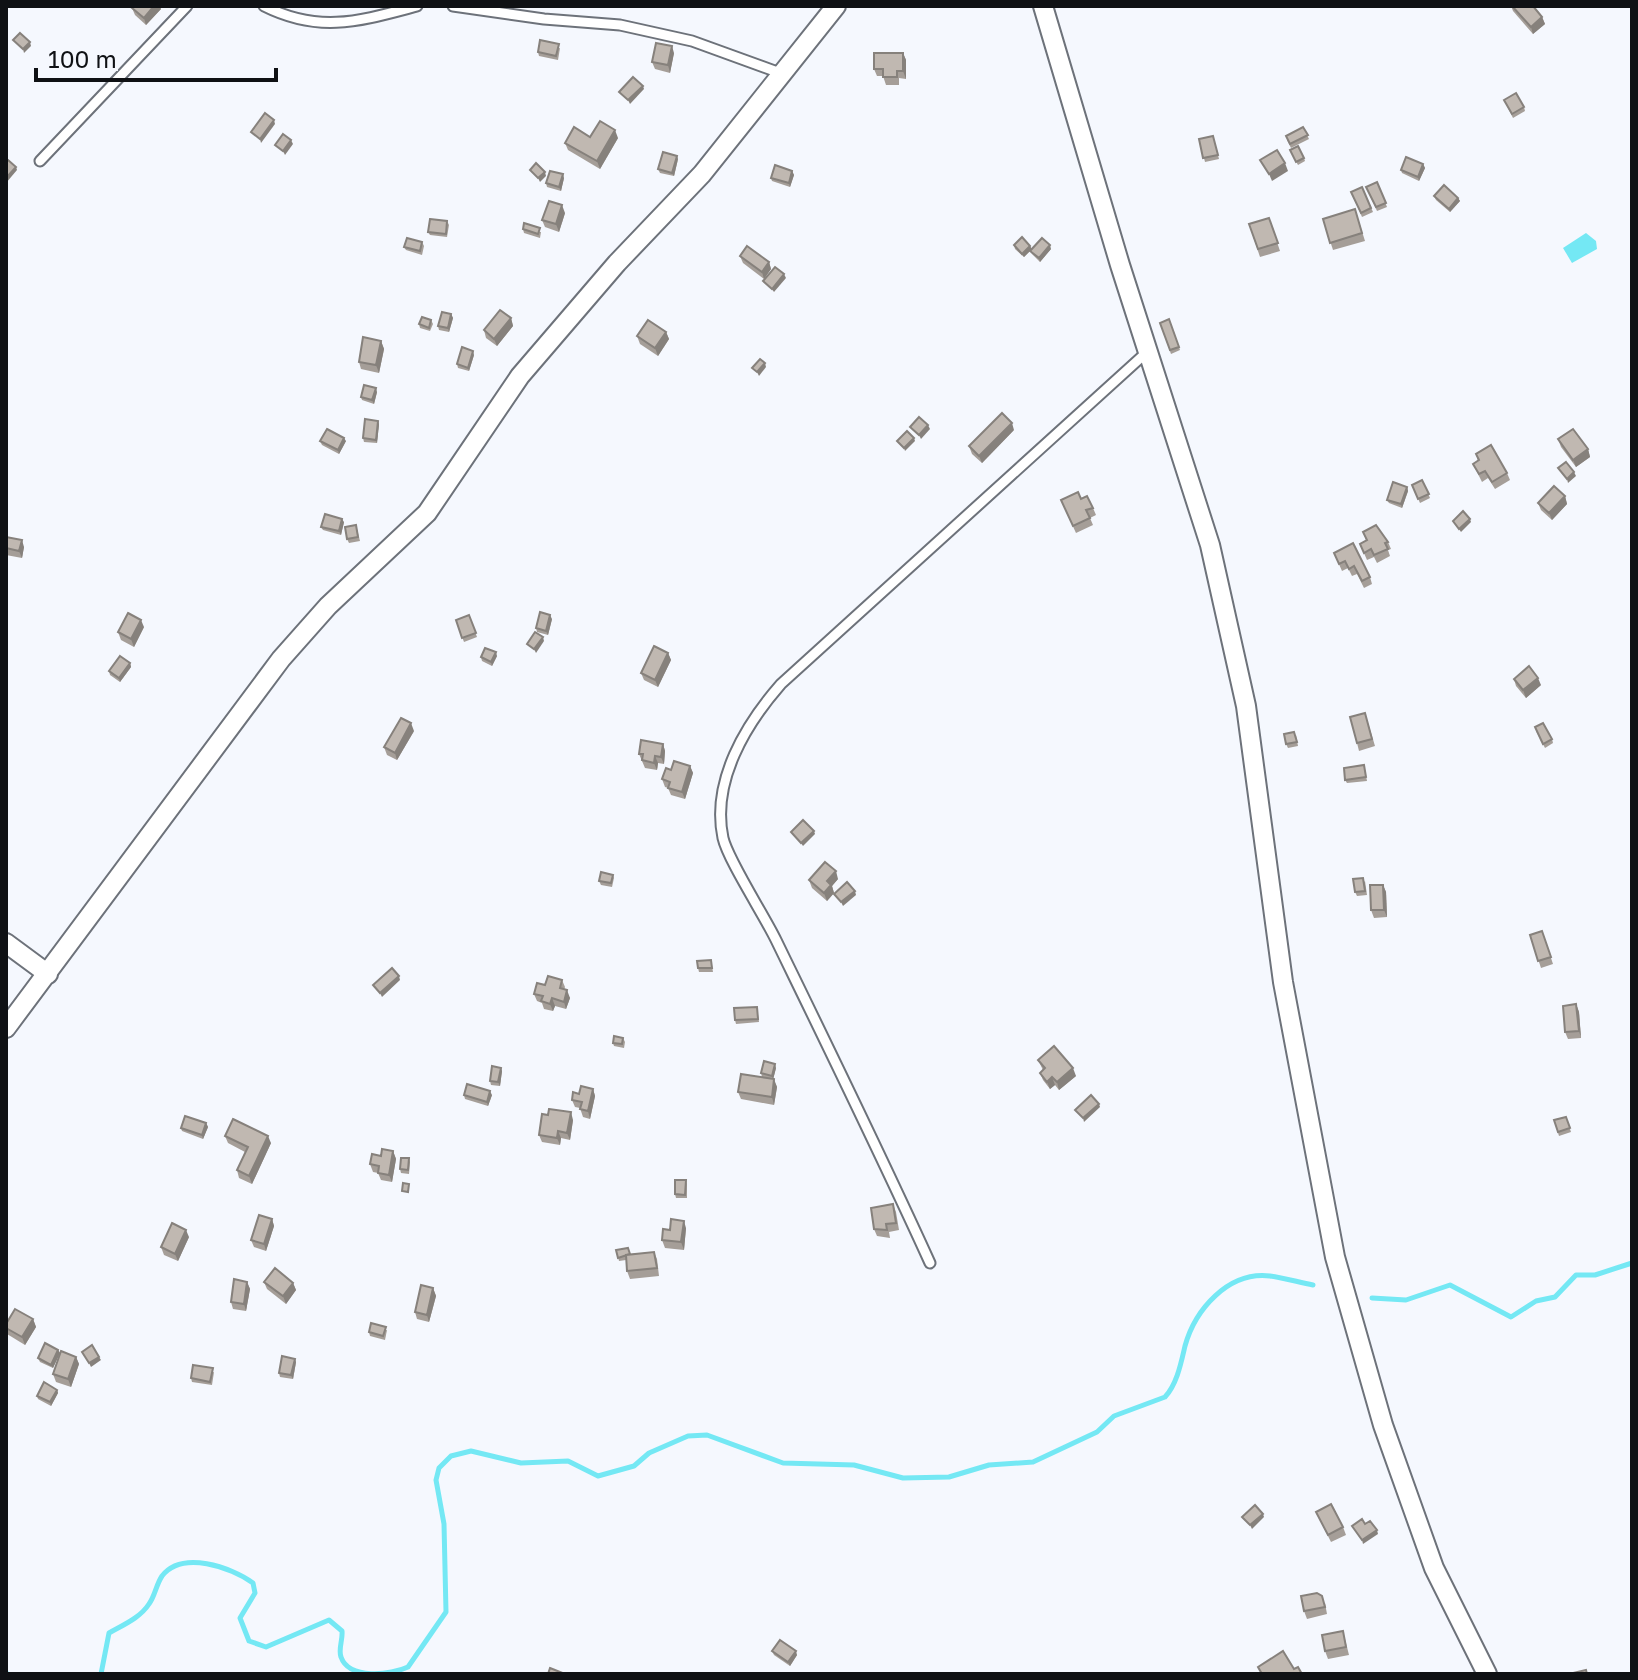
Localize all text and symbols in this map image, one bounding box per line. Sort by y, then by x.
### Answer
scale bar [36,32,276,82]
text: 100 m [48,44,117,73]

